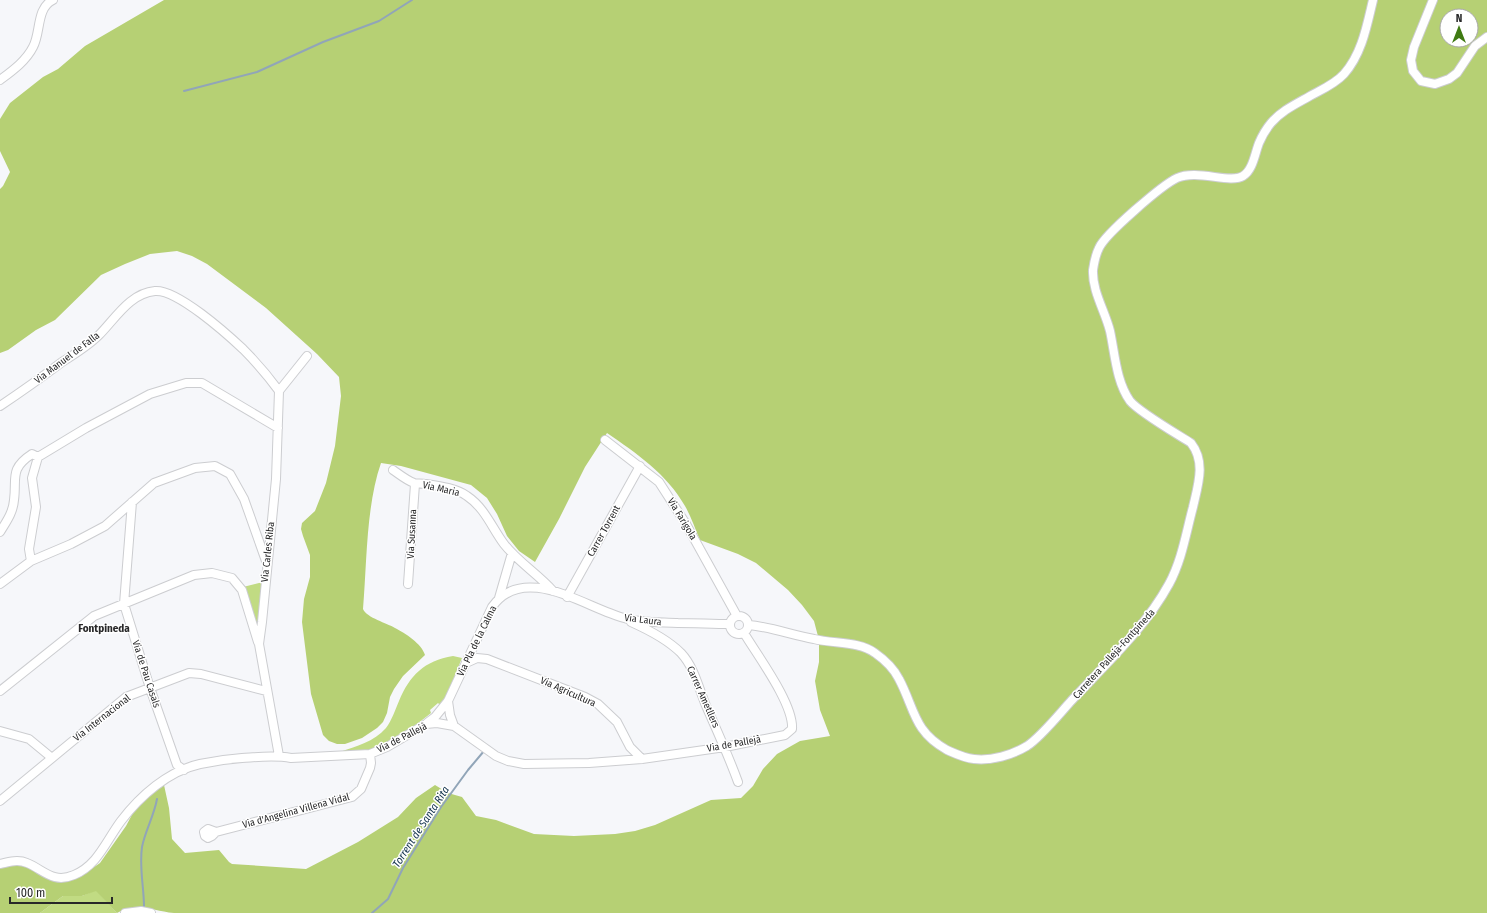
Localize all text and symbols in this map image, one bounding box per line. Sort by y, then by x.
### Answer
north arrow [1439,8,1479,48]
text: N [1456,12,1462,25]
street label: Via Manuel de Falla [32,329,102,386]
street label: Via Maria [421,479,461,499]
street label: Via Farigola [665,496,699,542]
street label: Carrer Torrent [585,503,623,559]
street label: Via Susanna [405,509,419,559]
street label: Via Carles Riba [259,521,277,583]
street label: Via Pla de la Calma [455,604,499,678]
street label: Carretera Pallejà-Fontpineda [1070,606,1158,701]
street label: Via Laura [624,612,662,628]
district label: Fontpineda [78,622,130,635]
street label: Via de Pau Casals [129,639,163,709]
street label: Carrer Ametllers [684,664,722,730]
street label: Via Agricultura [538,674,598,710]
street label: Via Internacional [71,692,133,744]
street label: Via de Pallejà [375,720,429,756]
street label: Via de Pallejà [706,733,762,755]
water label: Torrent de Santa Rita [390,784,452,870]
street label: Via d'Angelina Villena Vidal [241,791,351,831]
scale bar [10,879,112,905]
text: 100 m [16,886,45,900]

